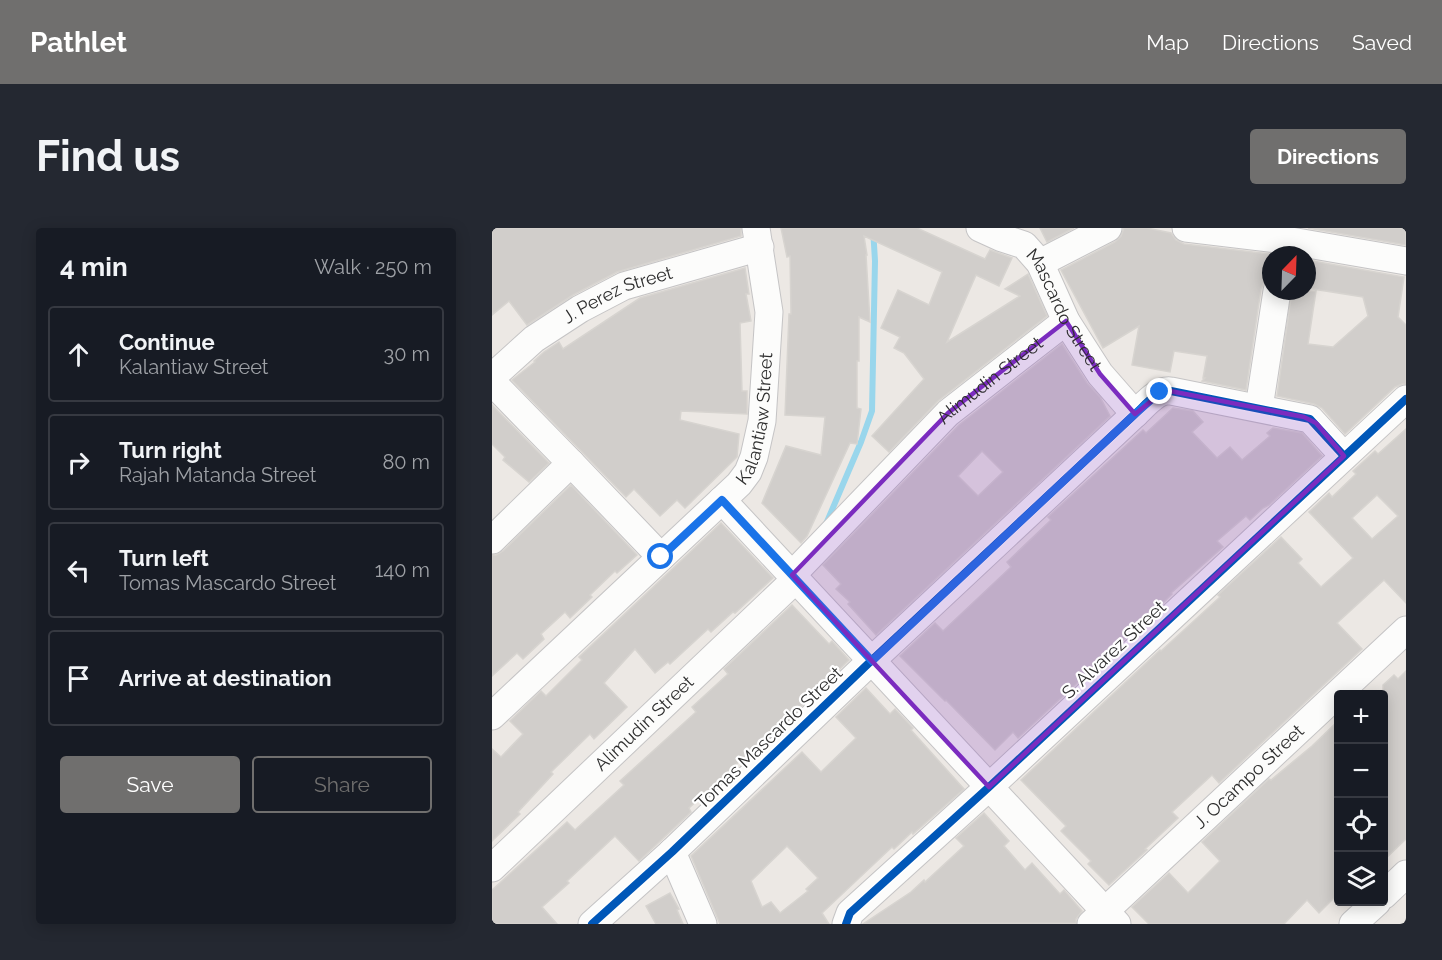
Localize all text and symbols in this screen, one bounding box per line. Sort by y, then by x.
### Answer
text: Pathlet [30,26,127,59]
text: Map [1146,30,1189,55]
text: Directions [1222,30,1319,55]
text: Saved [1352,30,1412,55]
button: Directions [1250,129,1406,184]
text: Find us [36,132,180,181]
street label: Mascardo Street [1022,244,1106,375]
north arrow [1262,246,1316,300]
text: 4 min [60,252,128,282]
text: Walk · 250 m [314,255,432,279]
street label: J. Perez Street [558,262,675,328]
text: Continue [119,329,215,355]
street label: Alimudin Street [932,332,1047,428]
icon: ahead [62,338,95,371]
text: 30 m [384,342,430,366]
street label: Kalantiaw Street [731,352,776,489]
text: Kalantiaw Street [119,355,269,379]
route end [1146,378,1172,404]
text: Turn right [119,437,222,463]
icon: right [62,446,95,479]
text: 80 m [382,450,430,474]
text: Rajah Matanda Street [119,463,316,487]
route start [647,543,673,569]
text: Turn left [119,545,209,571]
icon: left [62,554,95,587]
text: 140 m [375,558,430,582]
text: Tomas Mascardo Street [119,571,336,595]
street label: S. Alvarez Street [1057,596,1170,703]
icon: arrive [62,662,95,695]
street label: Tomas Mascardo Street [691,662,846,813]
text: Arrive at destination [119,665,332,691]
street label: Alimudin Street [590,671,698,775]
map controls [1334,690,1388,906]
button: + [1334,690,1388,744]
street label: J. Ocampo Street [1189,720,1308,833]
button: − [1334,744,1388,798]
button: Save [60,756,240,813]
button: Share [252,756,432,813]
button: locate [1334,798,1388,852]
button: layers [1334,852,1388,906]

